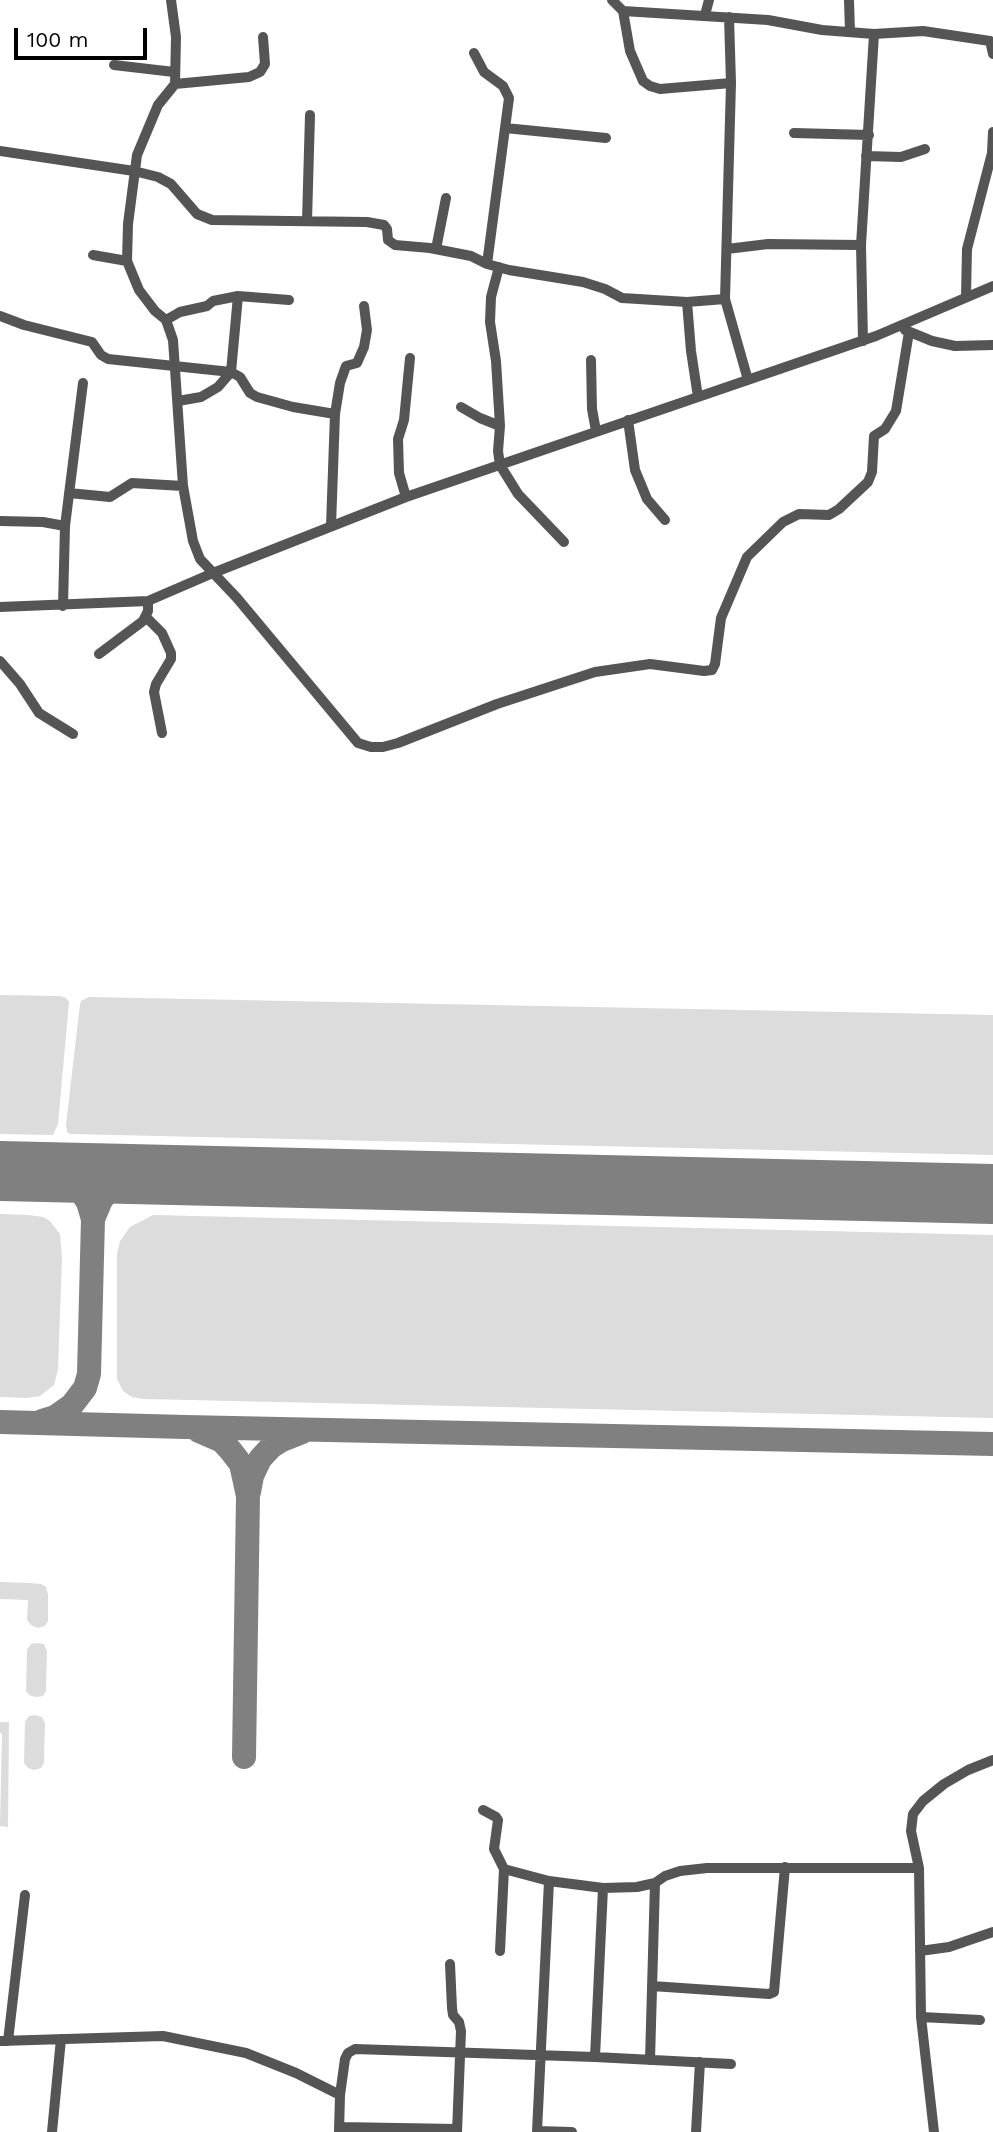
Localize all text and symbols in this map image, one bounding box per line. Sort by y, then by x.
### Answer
scale bar [18,14,150,58]
text: 100 m [27,27,89,52]

